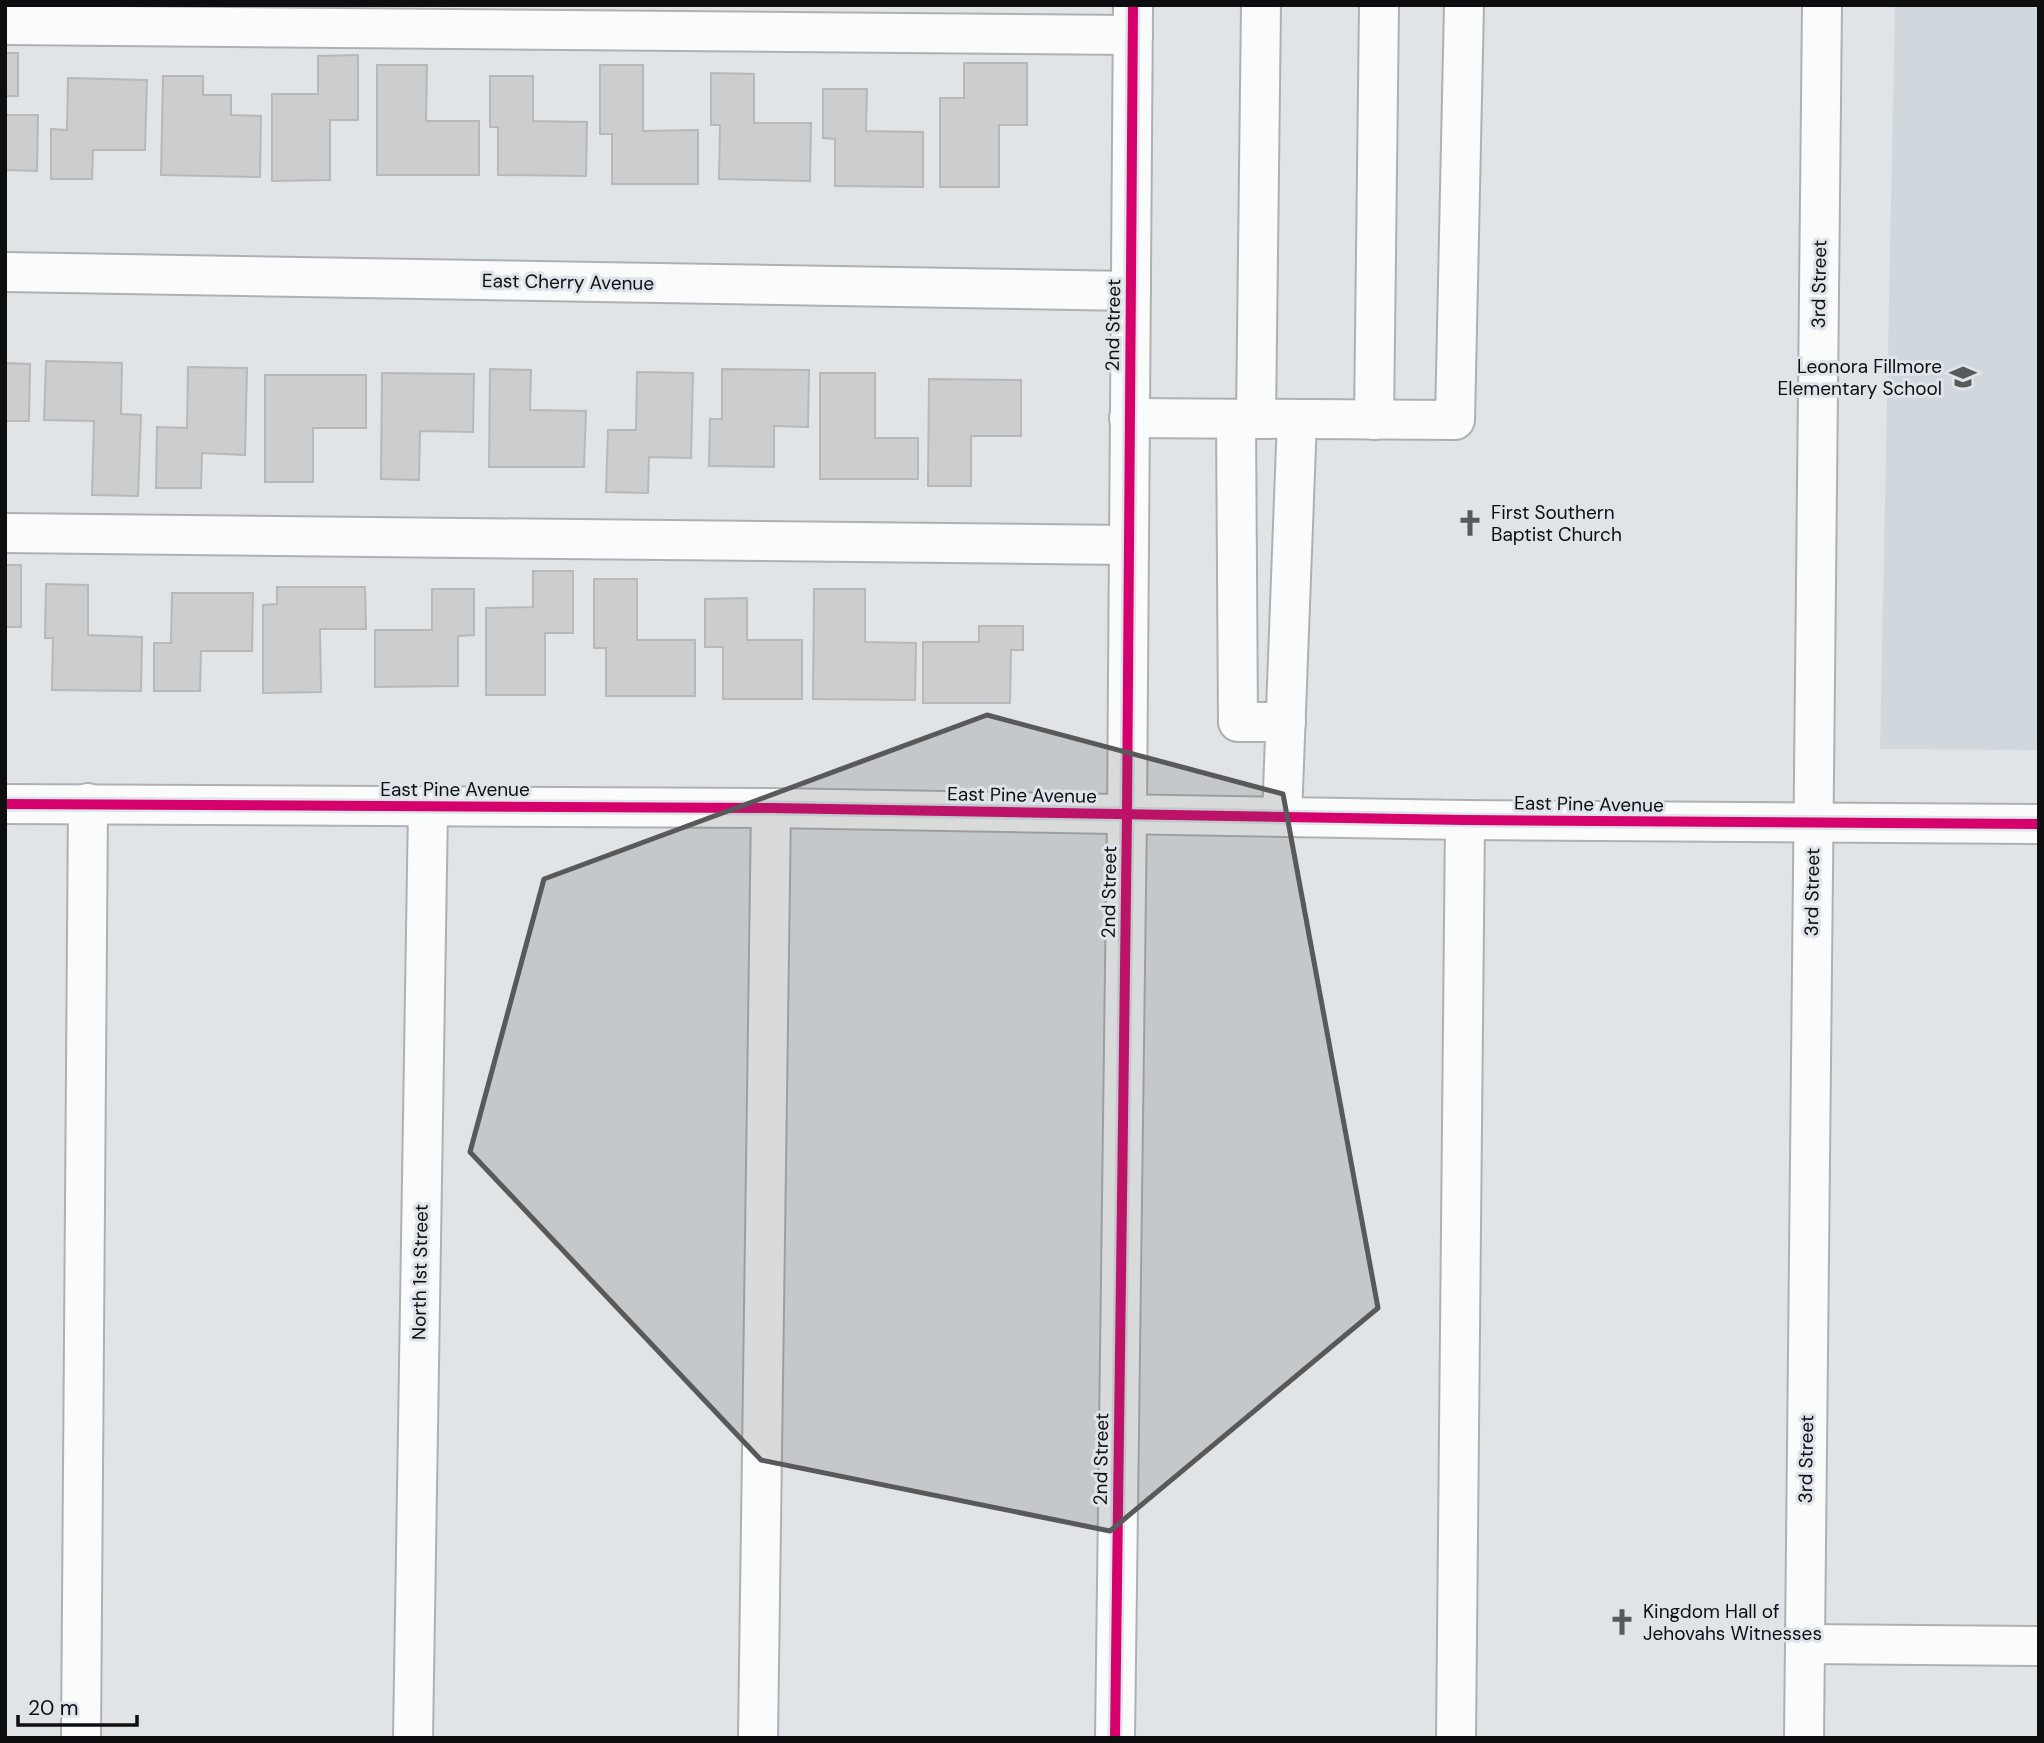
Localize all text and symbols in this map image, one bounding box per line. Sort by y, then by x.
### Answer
street label: 3rd Street [1806,239,1832,329]
street label: East Cherry Avenue [482,268,654,296]
street label: 2nd Street [1100,278,1126,372]
place label: Leonora Fillmore Elementary School [1778,354,1942,401]
school or university icon: Leonora Fillmore Elementary School [1948,362,1978,392]
place label: First Southern Baptist Church [1491,500,1622,547]
church icon: First Southern Baptist Church [1455,508,1485,538]
street label: East Pine Avenue [380,777,530,802]
street label: East Pine Avenue [947,781,1097,809]
street label: East Pine Avenue [1514,790,1664,818]
street label: 2nd Street [1096,845,1122,939]
street label: 3rd Street [1799,847,1825,937]
street label: North 1st Street [406,1204,434,1340]
street label: 2nd Street [1088,1412,1114,1506]
street label: 3rd Street [1793,1414,1819,1504]
place label: Kingdom Hall of Jehovahs Witnesses [1643,1599,1822,1646]
church icon: Kingdom Hall of Jehovahs Witnesses [1607,1607,1637,1637]
scale bar [18,1684,136,1728]
text: 20 m [28,1694,79,1722]

